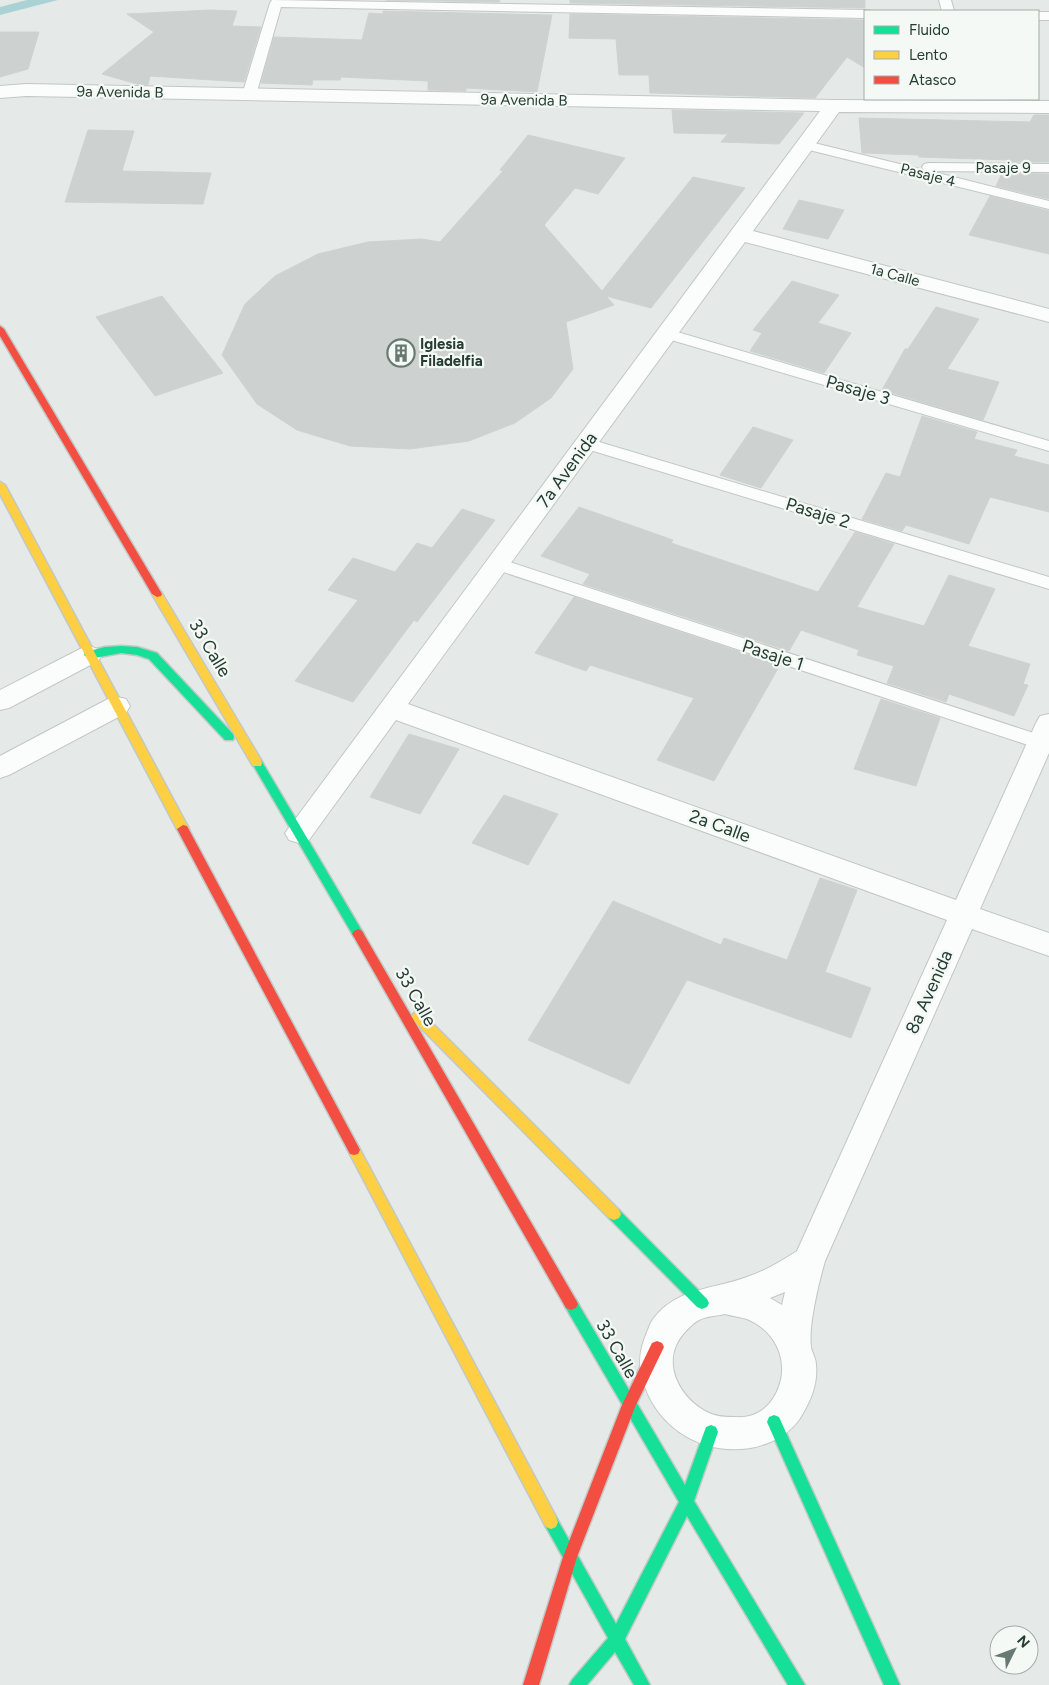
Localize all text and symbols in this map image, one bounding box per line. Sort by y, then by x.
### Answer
legend [864,10,1039,100]
text: Fluido [909,21,950,39]
text: Lento [909,46,948,64]
text: Atasco [909,71,957,89]
street label: 9a Avenida B [76,82,164,102]
street label: 9a Avenida B [480,90,568,110]
street label: Pasaje 4 [899,159,957,191]
street label: Pasaje 9 [975,159,1031,177]
street label: 1a Calle [868,260,922,290]
place label: Iglesia Filadelfia [420,335,483,370]
building icon: Iglesia Filadelfia [386,338,416,368]
street label: Pasaje 3 [823,370,893,410]
street label: 7a Avenida [532,428,602,512]
street label: Pasaje 2 [783,493,853,533]
street label: 33 Calle [184,615,236,681]
street label: Pasaje 1 [739,635,807,675]
street label: 2a Calle [686,805,754,847]
street label: 8a Avenida [901,947,957,1037]
street label: 33 Calle [390,964,442,1030]
street label: 33 Calle [591,1316,643,1382]
north arrow [989,1625,1039,1675]
text: N [1013,1632,1033,1651]

